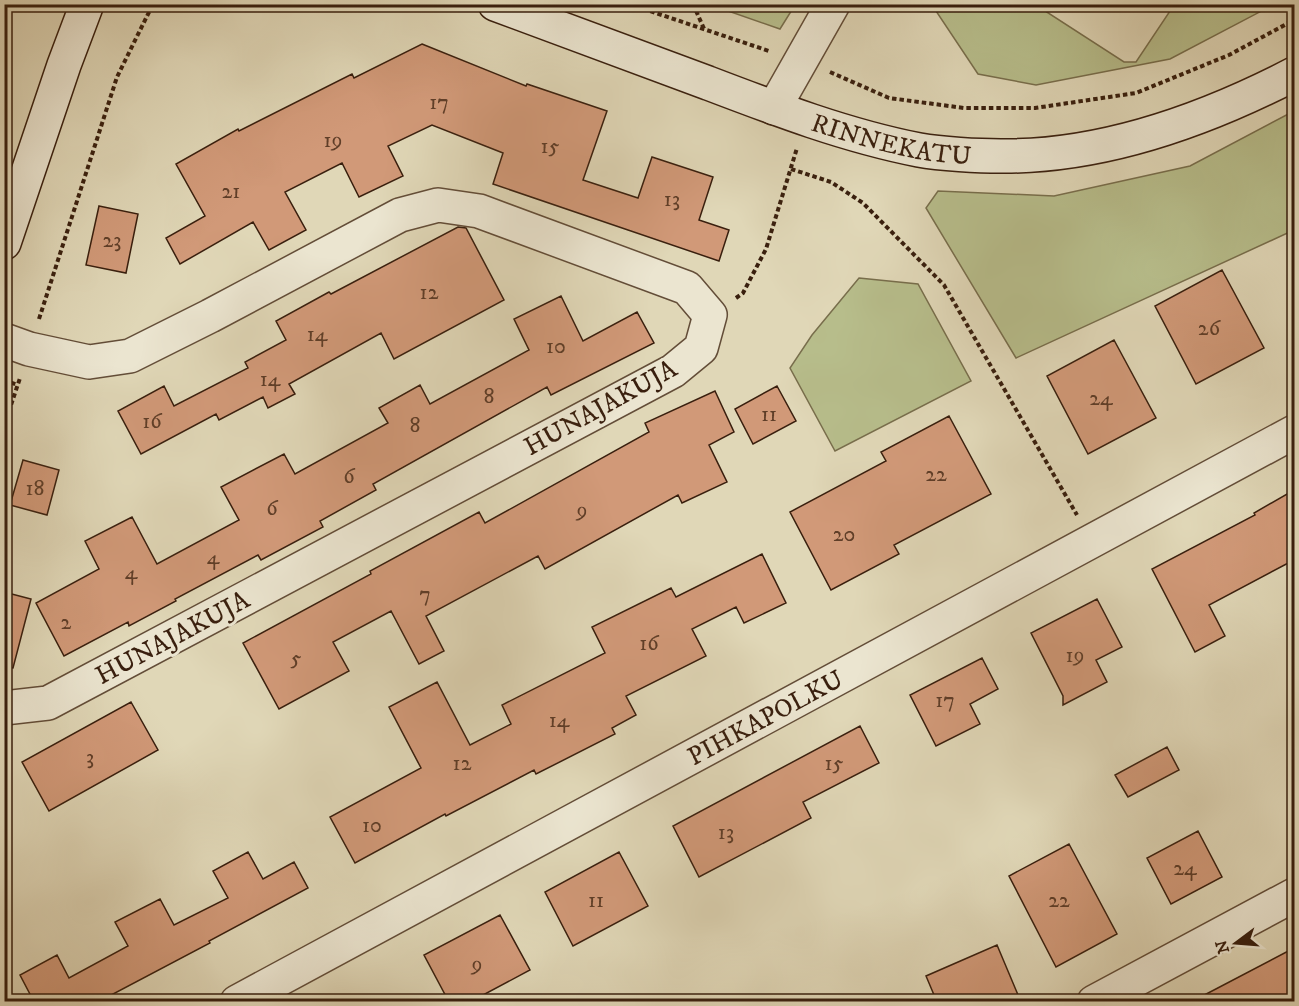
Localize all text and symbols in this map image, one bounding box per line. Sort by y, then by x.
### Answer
house number: 17 [429,89,449,116]
street label: RINNEKATU [807,107,972,173]
house number: 19 [324,127,343,154]
house number: 15 [541,133,560,160]
house number: 21 [222,178,240,205]
house number: 13 [664,186,680,213]
house number: 23 [102,227,122,254]
house number: 12 [420,279,439,306]
house number: 26 [1198,315,1222,342]
house number: 14 [307,321,329,348]
house number: 10 [546,333,566,360]
street label: HUNAJAKUJA [518,352,683,464]
house number: 14 [260,366,282,393]
house number: 8 [483,383,495,410]
house number: 24 [1089,385,1114,412]
house number: 11 [761,401,777,428]
house number: 16 [142,408,163,435]
house number: 8 [409,412,421,439]
house number: 22 [925,461,947,488]
house number: 6 [343,463,356,490]
house number: 18 [25,475,45,502]
house number: 6 [266,495,279,522]
house number: 9 [576,497,587,524]
house number: 20 [833,521,855,548]
house number: 4 [207,544,221,571]
house number: 4 [125,559,139,586]
house number: 7 [419,581,431,608]
street label: HUNAJAKUJA [90,584,256,693]
house number: 2 [61,609,72,636]
house number: 16 [639,630,660,657]
house number: 19 [1066,642,1085,669]
house number: 5 [291,645,302,672]
street label: PIHKAPOLKU [682,663,850,774]
house number: 17 [935,687,955,714]
house number: 14 [549,707,571,734]
house number: 3 [86,744,94,771]
house number: 12 [453,750,472,777]
house number: 15 [825,750,844,777]
house number: 10 [362,812,382,839]
house number: 13 [718,819,734,846]
house number: 24 [1173,855,1198,882]
house number: 11 [588,887,604,914]
house number: 22 [1048,887,1070,914]
north arrow [1206,913,1266,973]
text: N [1211,938,1234,956]
house number: 9 [471,951,482,978]

